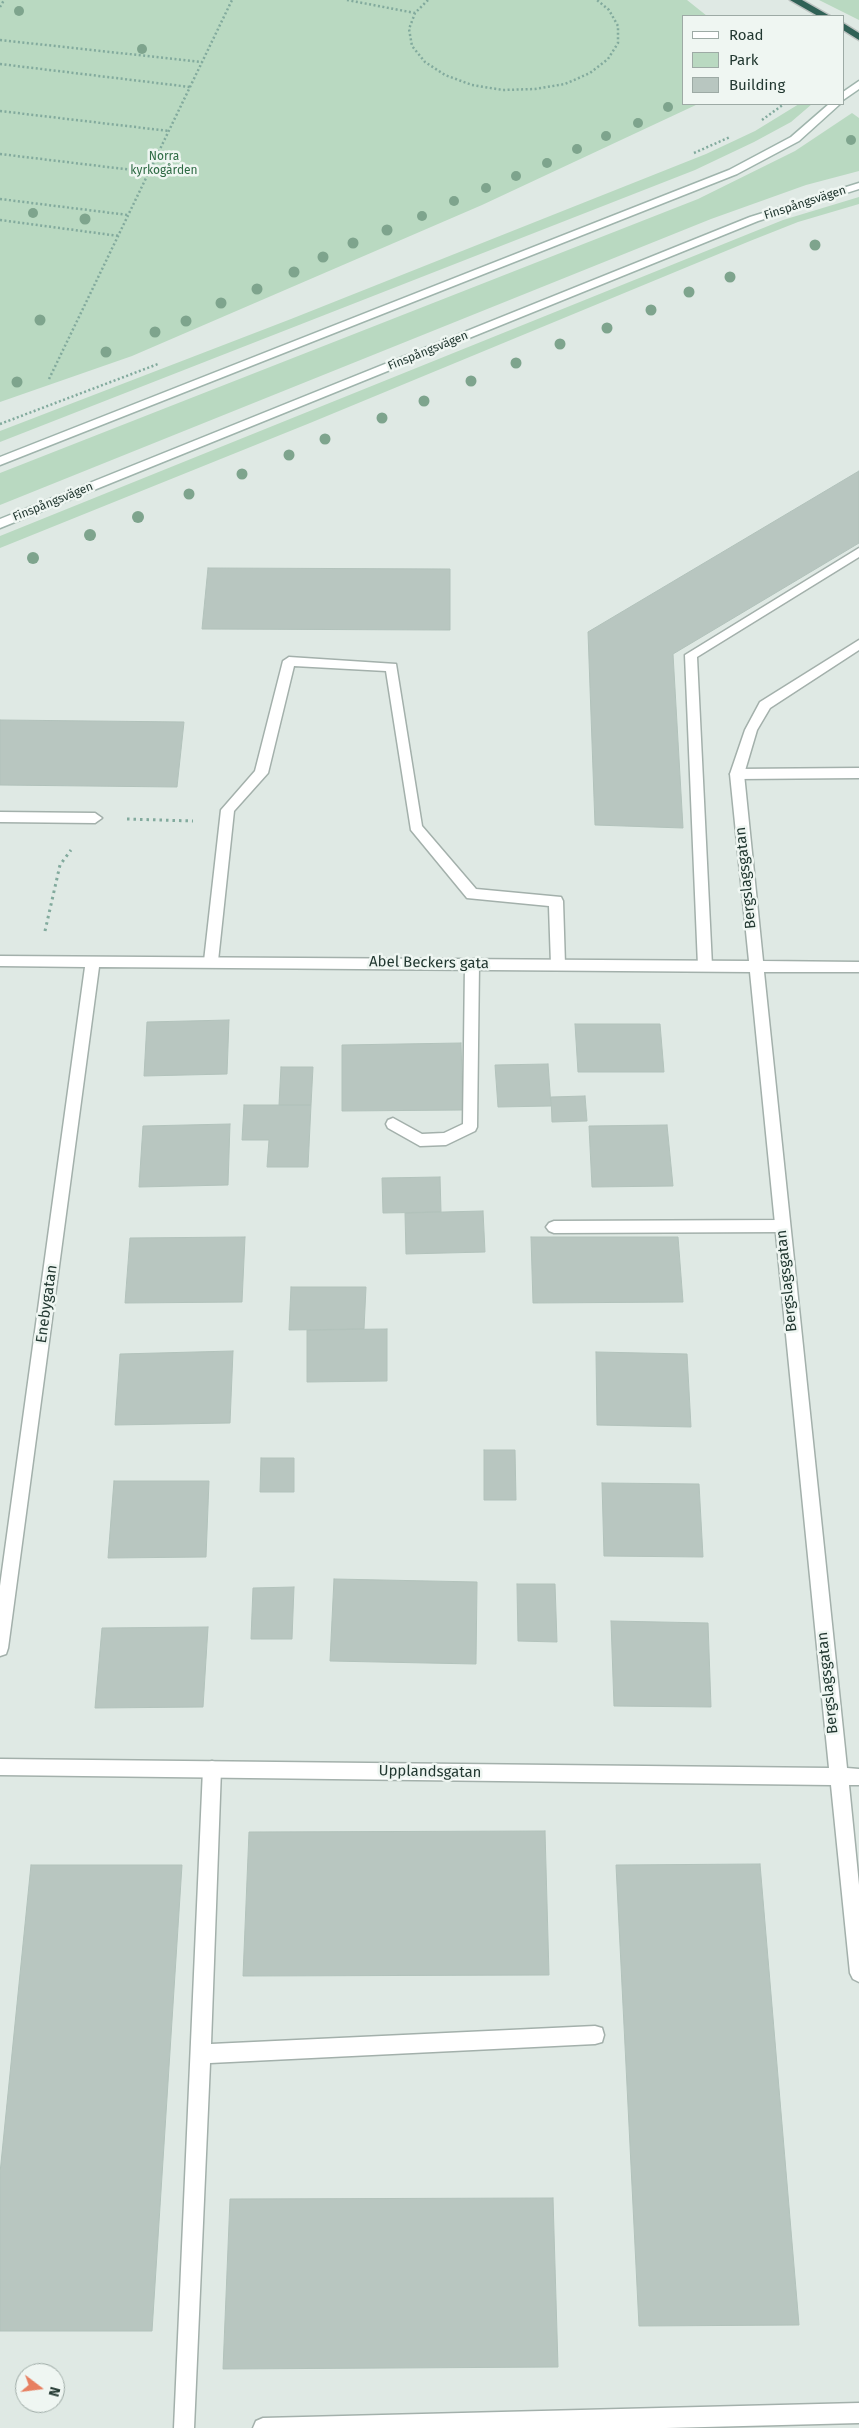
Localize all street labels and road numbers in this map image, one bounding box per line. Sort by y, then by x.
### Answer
street label: Finspångsvägen [762,183,848,223]
street label: Finspångsvägen [386,328,470,374]
street label: Finspångsvägen [11,479,95,525]
street label: Bergslagsgatan [732,826,760,930]
street label: Abel Beckers gata [369,953,489,973]
street label: Bergslagsgatan [773,1229,801,1333]
street label: Enebygatan [33,1264,61,1344]
street label: Bergslagsgatan [814,1631,842,1735]
street label: Upplandsgatan [378,1762,482,1782]

